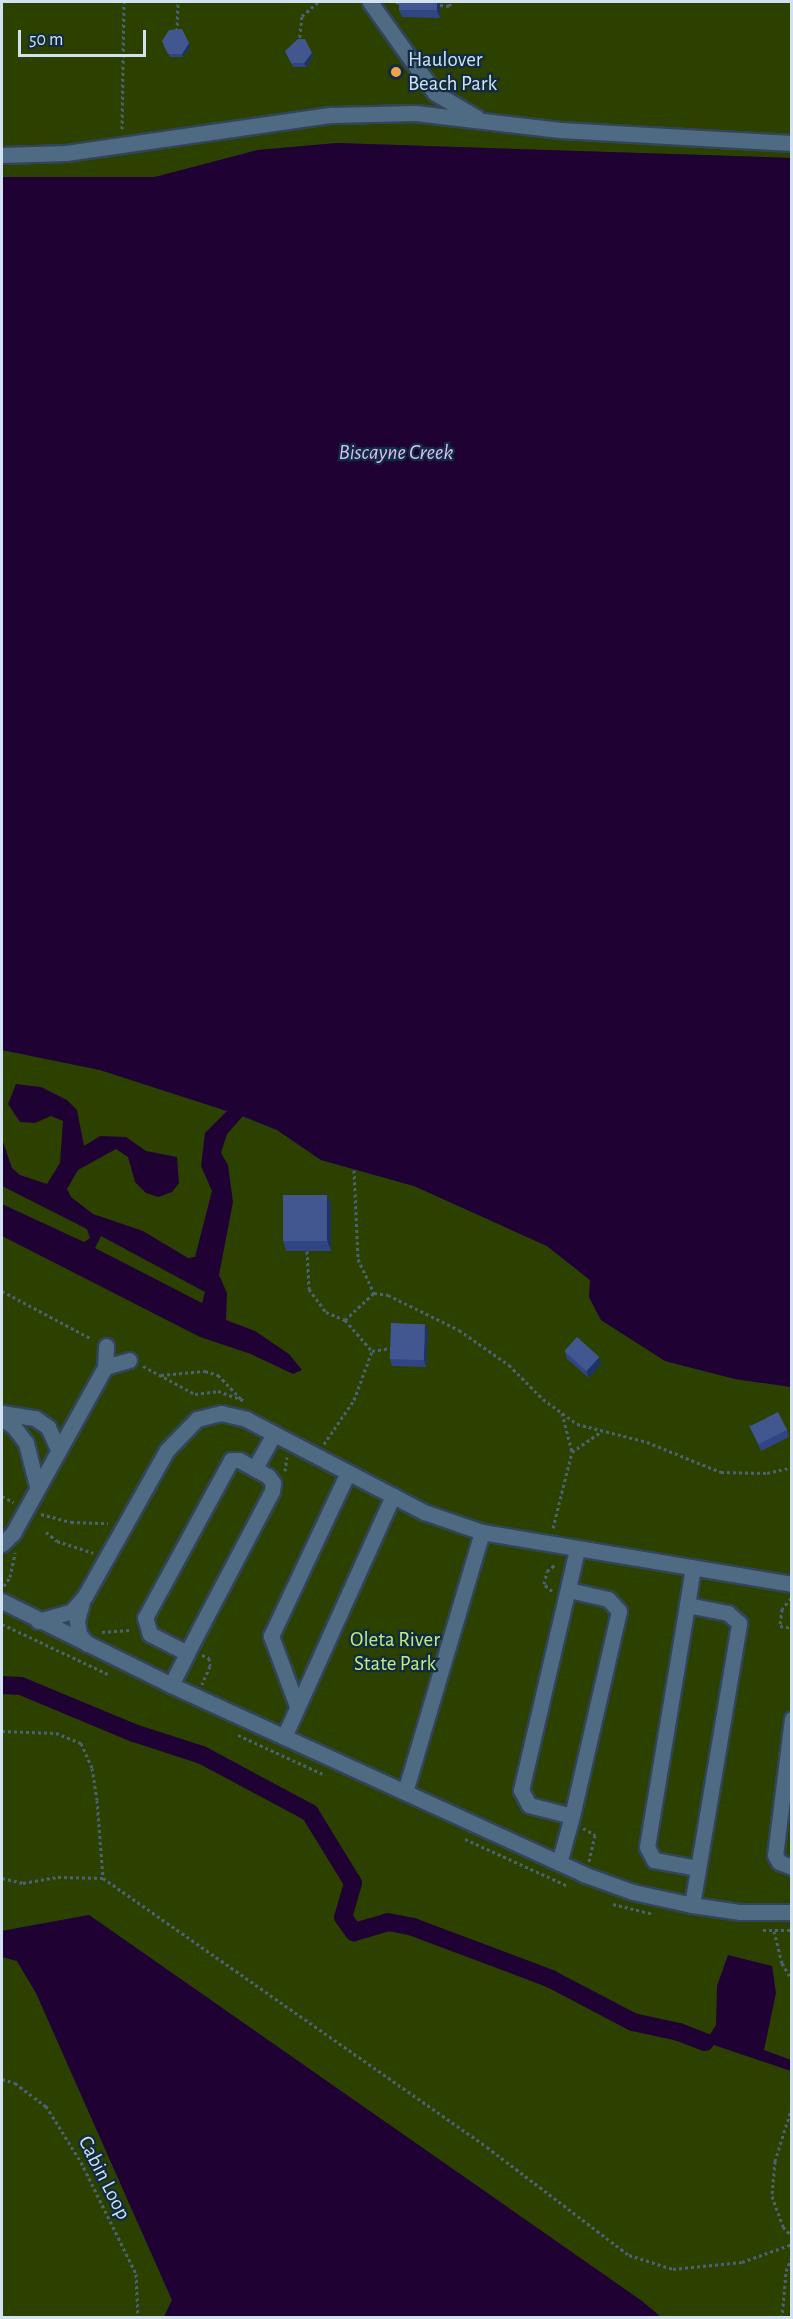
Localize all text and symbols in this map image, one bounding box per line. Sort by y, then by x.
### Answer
scale bar [21,18,148,56]
text: 50 m [29,31,63,49]
place label: Haulover Beach Park [408,47,497,97]
marker: Haulover Beach Park [389,65,403,79]
water label: Biscayne Creek [338,440,454,466]
park label: Oleta River State Park [350,1627,440,1677]
street label: Cabin Loop [72,2132,136,2224]

